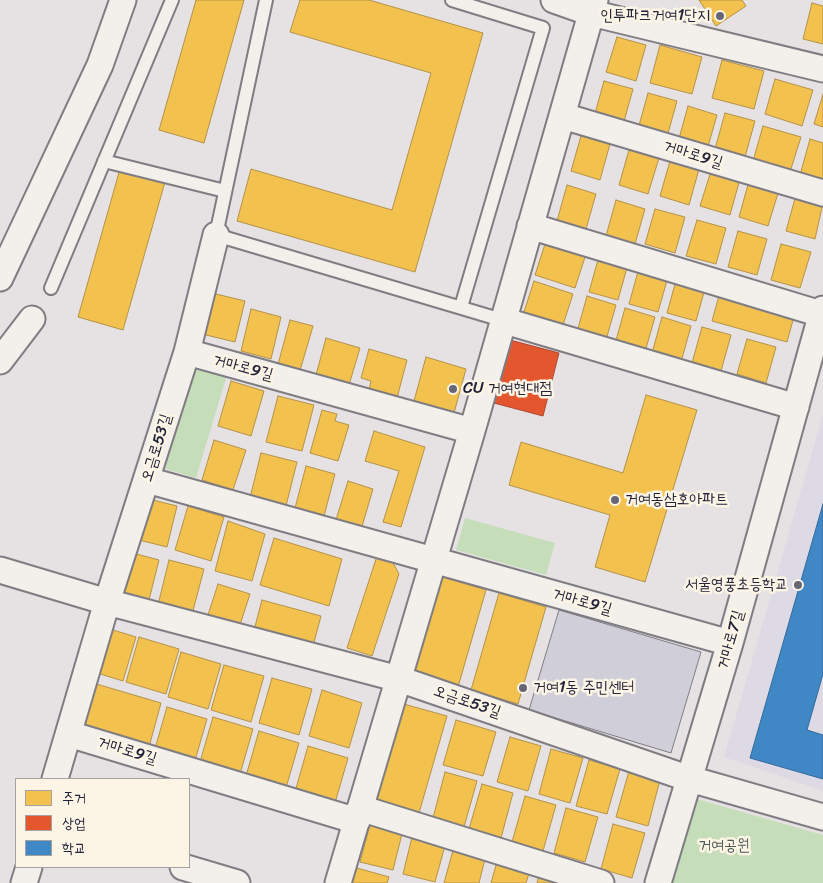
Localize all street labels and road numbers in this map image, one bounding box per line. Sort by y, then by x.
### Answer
street label: 거마로9길 [661,137,725,173]
street label: 거마로9길 [211,351,275,385]
street label: 오금로53길 [138,412,176,484]
street label: 거마로9길 [550,584,614,620]
street label: 거마로7길 [713,608,749,672]
street label: 오금로53길 [431,682,503,722]
street label: 거마로9길 [95,733,159,769]

